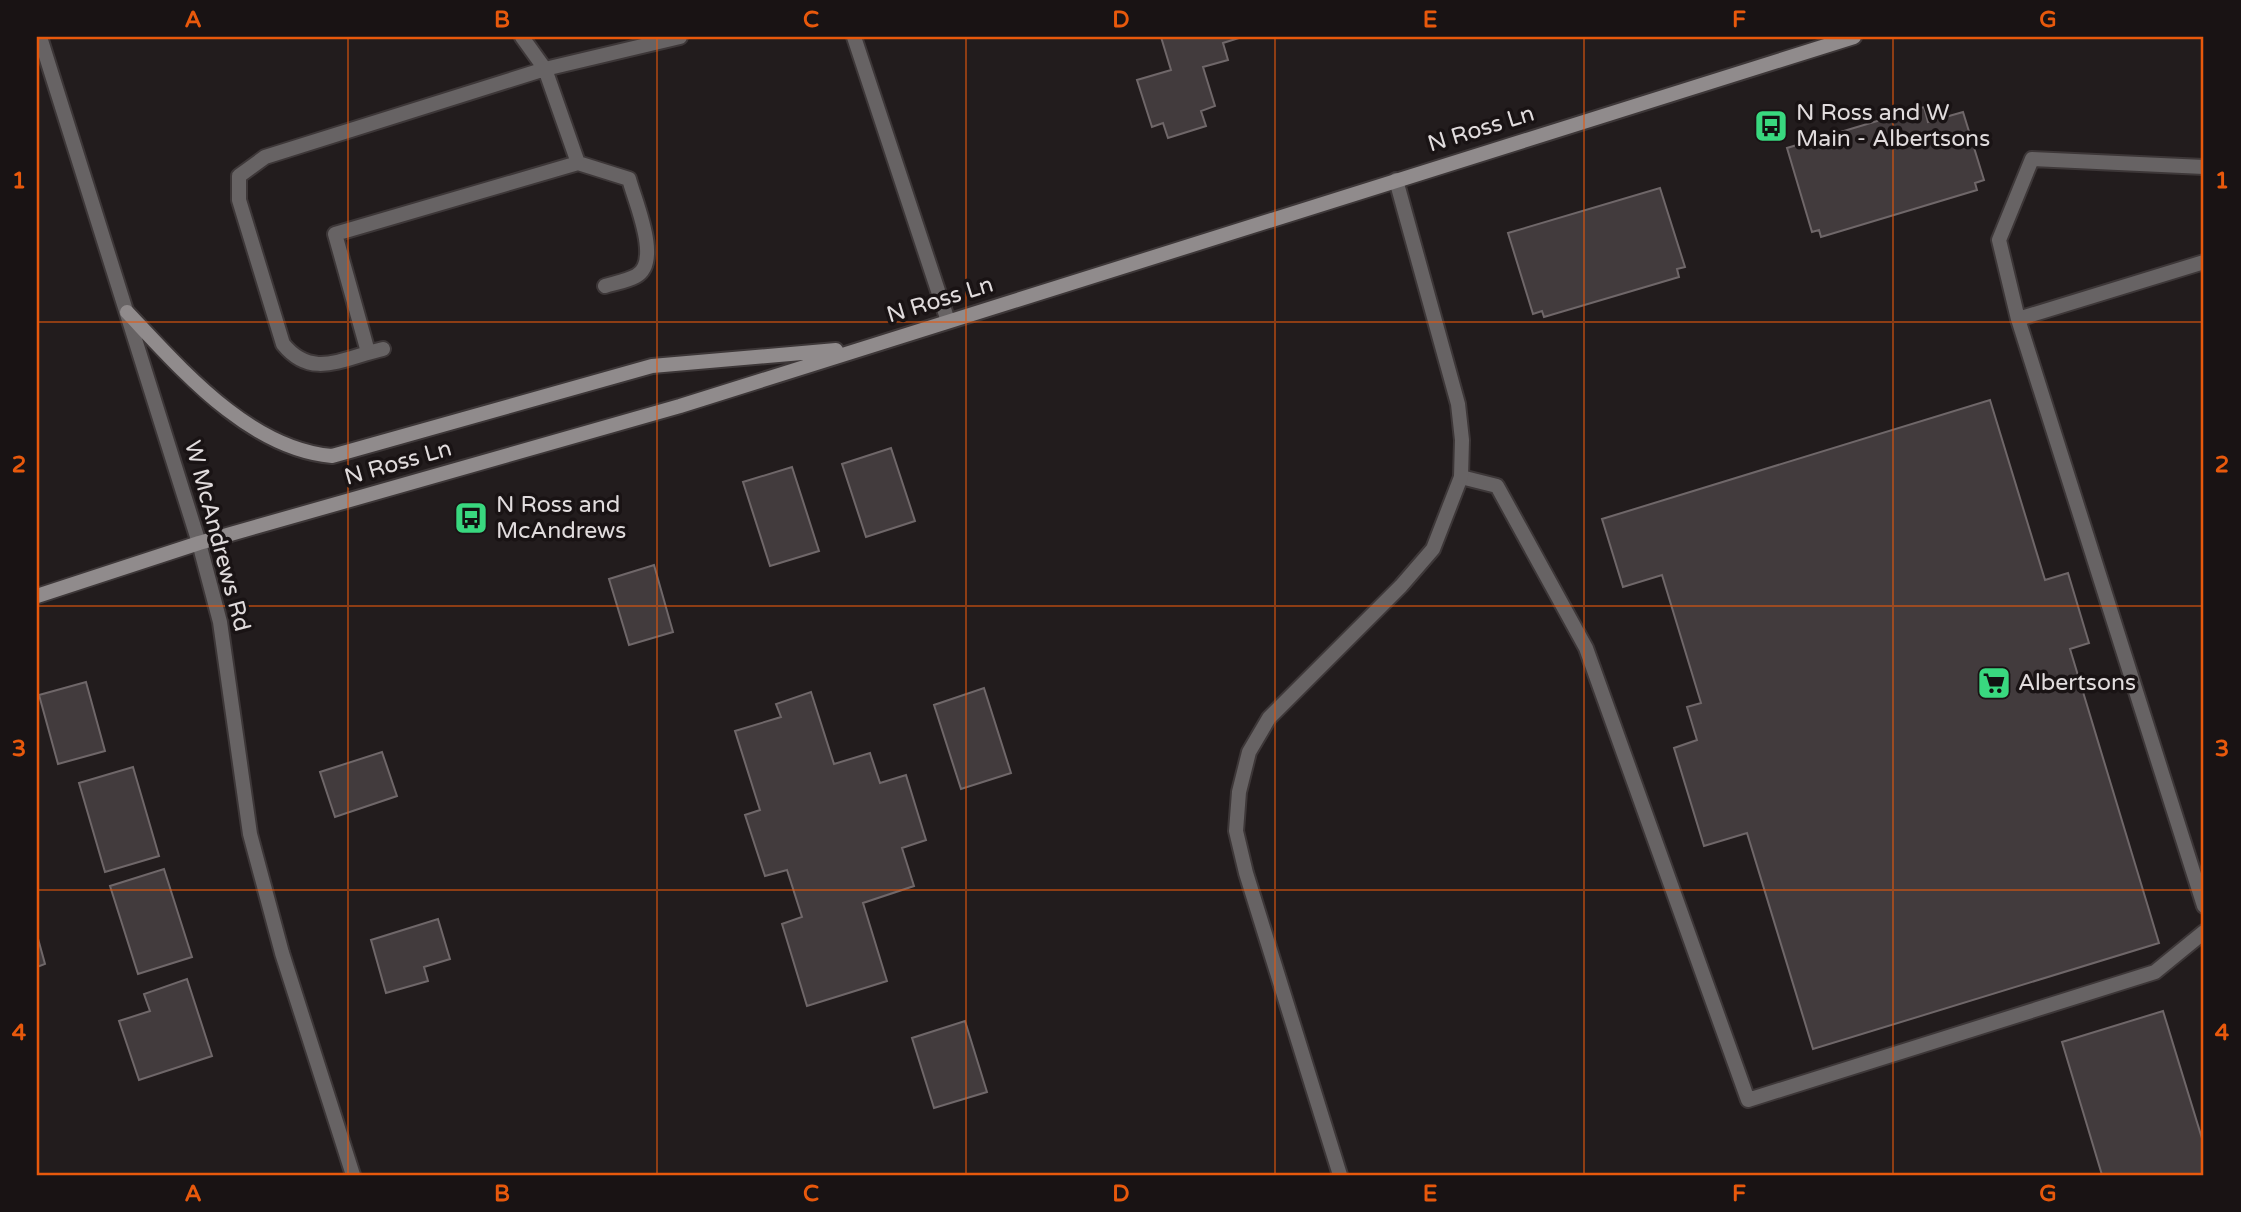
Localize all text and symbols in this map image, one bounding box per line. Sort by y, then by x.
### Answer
text: A [184,6,202,34]
text: B [494,6,510,34]
text: C [803,6,819,34]
text: D [1112,6,1130,34]
text: E [1423,6,1437,34]
text: F [1732,6,1746,34]
text: G [2039,6,2057,34]
place label: N Ross and W Main - Albertsons [1796,99,1990,153]
street label: N Ross Ln [1424,100,1538,158]
bus stop icon: N Ross and W Main - Albertsons [1752,107,1790,145]
text: 1 [12,167,26,195]
text: 1 [2215,167,2229,195]
street label: N Ross Ln [883,271,997,329]
street label: N Ross Ln [341,434,455,492]
street label: W McAndrews Rd [178,438,256,634]
text: 2 [12,451,26,479]
text: 2 [2215,451,2229,479]
place label: N Ross and McAndrews [496,491,626,545]
bus stop icon: N Ross and McAndrews [452,499,490,537]
supermarket icon: Albertsons [1975,664,2013,702]
place label: Albertsons [2018,669,2136,697]
text: 3 [12,735,26,763]
text: 3 [2215,735,2229,763]
text: 4 [12,1019,27,1047]
text: 4 [2215,1019,2230,1047]
text: A [184,1180,202,1208]
text: B [494,1180,510,1208]
text: C [803,1180,819,1208]
text: D [1112,1180,1130,1208]
text: E [1423,1180,1437,1208]
text: F [1732,1180,1746,1208]
text: G [2039,1180,2057,1208]

